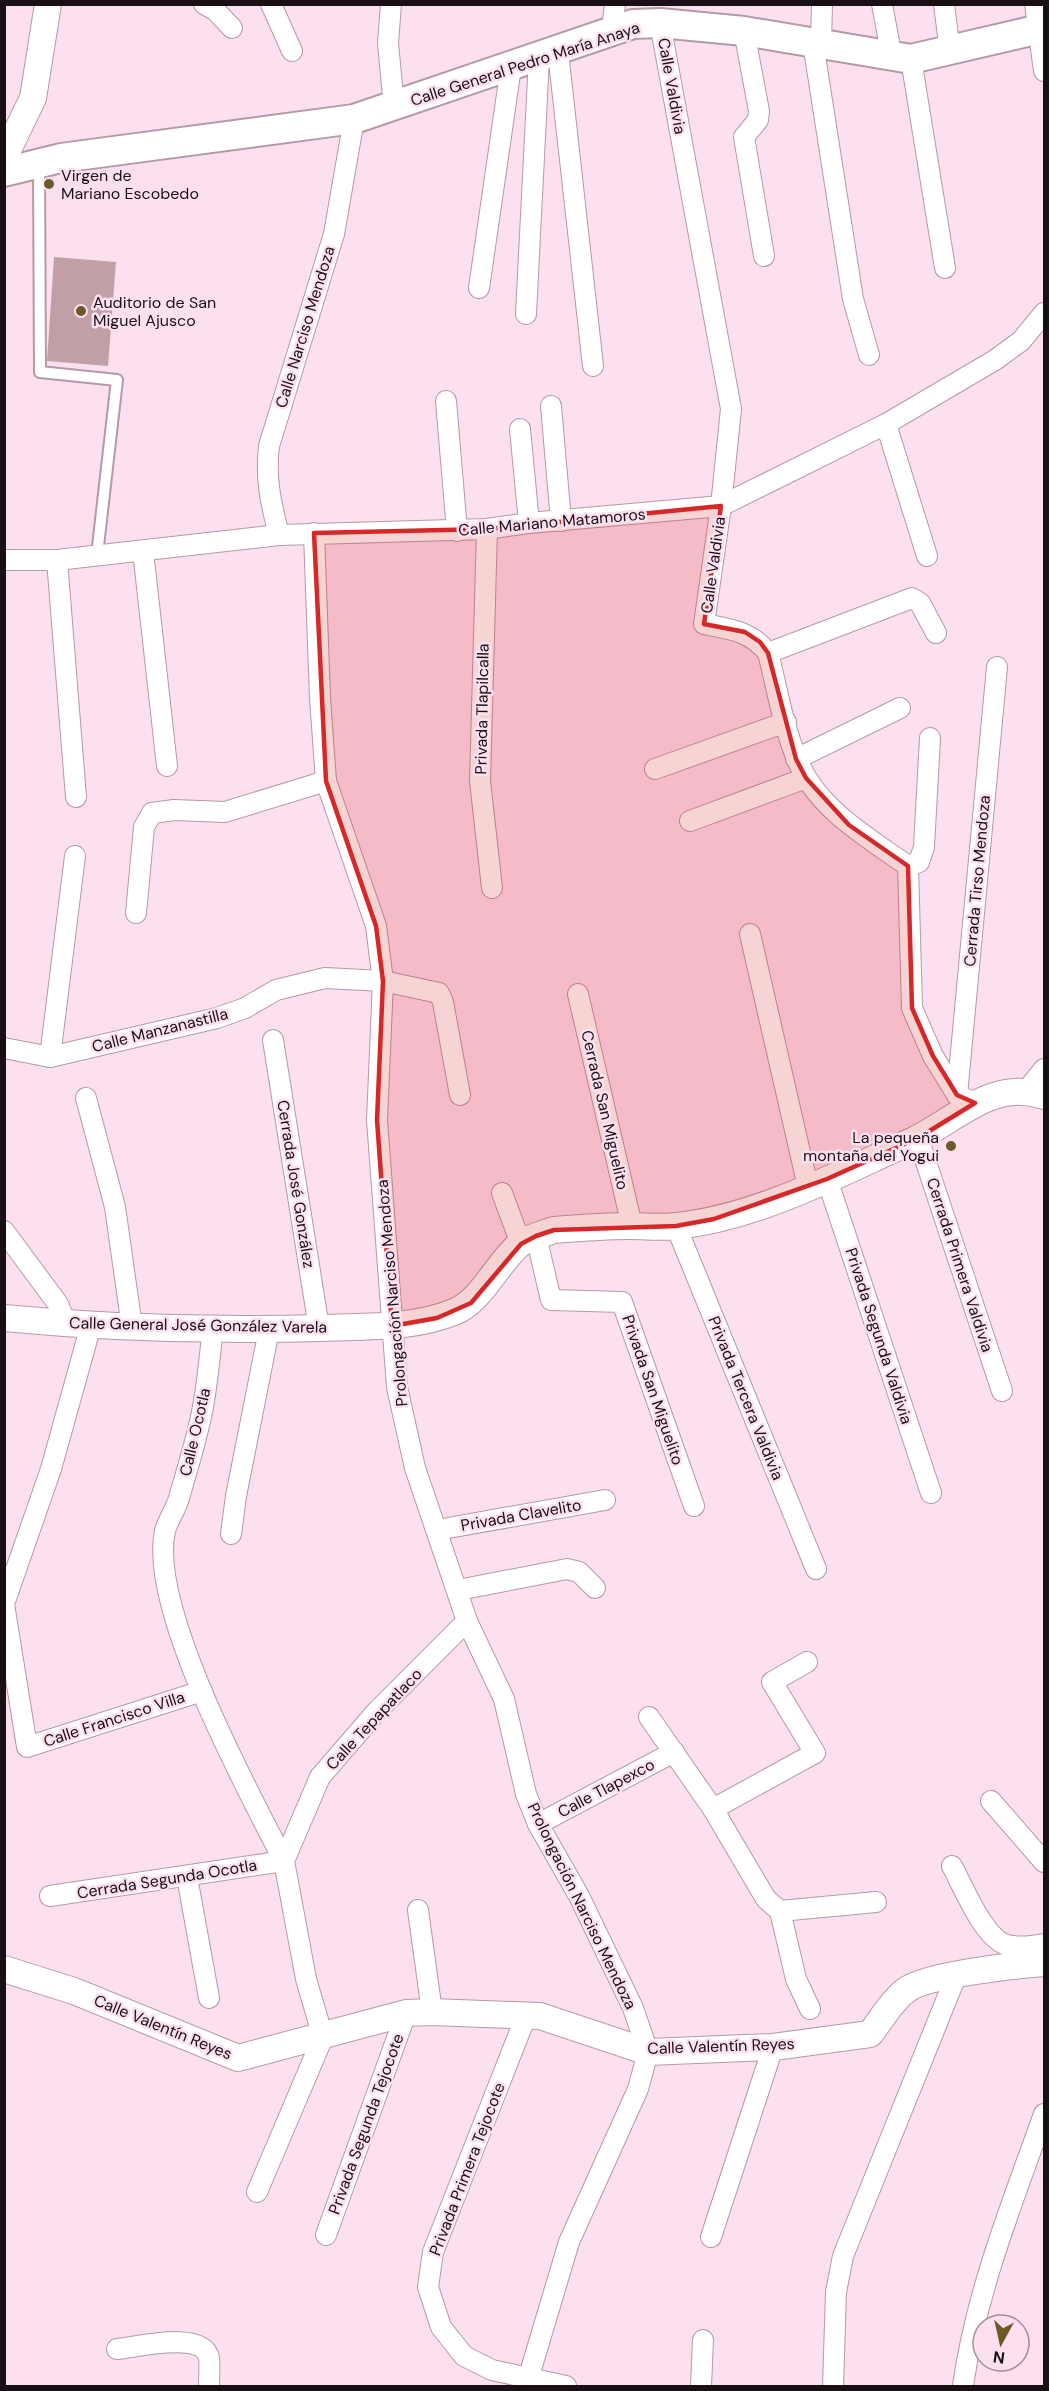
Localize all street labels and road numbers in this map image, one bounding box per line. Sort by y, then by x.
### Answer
street label: Calle General Pedro María Anaya [408,17,642,111]
street label: Calle Valdivia [653,36,691,136]
street label: Calle Narciso Mendoza [270,244,340,410]
street label: Calle Mariano Matamoros [457,503,647,541]
street label: Calle Valdivia [696,515,730,615]
street label: Privada Tlapilcalla [470,643,494,775]
street label: Cerrada Tirso Mendoza [959,794,995,968]
street label: Calle Manzanastilla [90,1003,230,1057]
street label: Cerrada San Miguelito [576,1028,634,1192]
street label: Cerrada José González [272,1099,320,1269]
street label: Cerrada Primera Valdivia [922,1175,998,1355]
street label: Prolongación Narciso Mendoza [372,1179,412,1407]
street label: Privada Segunda Valdivia [841,1245,917,1427]
street label: Calle General José González Varela [69,1312,327,1338]
street label: Privada San Miguelito [617,1312,689,1468]
street label: Privada Tercera Valdivia [703,1313,789,1483]
street label: Calle Ocotla [175,1386,215,1478]
street label: Privada Clavelito [459,1494,583,1536]
street label: Calle Tepapatlaco [321,1664,427,1774]
street label: Calle Francisco Villa [41,1686,187,1752]
street label: Calle Tlapexco [554,1754,658,1822]
street label: Prolongación Narciso Mendoza [523,1799,641,2013]
street label: Cerrada Segunda Ocotla [76,1854,258,1904]
street label: Calle Valentín Reyes [91,1990,235,2064]
street label: Privada Segunda Tejocote [323,2031,409,2217]
street label: Calle Valentín Reyes [647,2033,795,2059]
street label: Privada Primera Tejocote [424,2080,510,2258]

